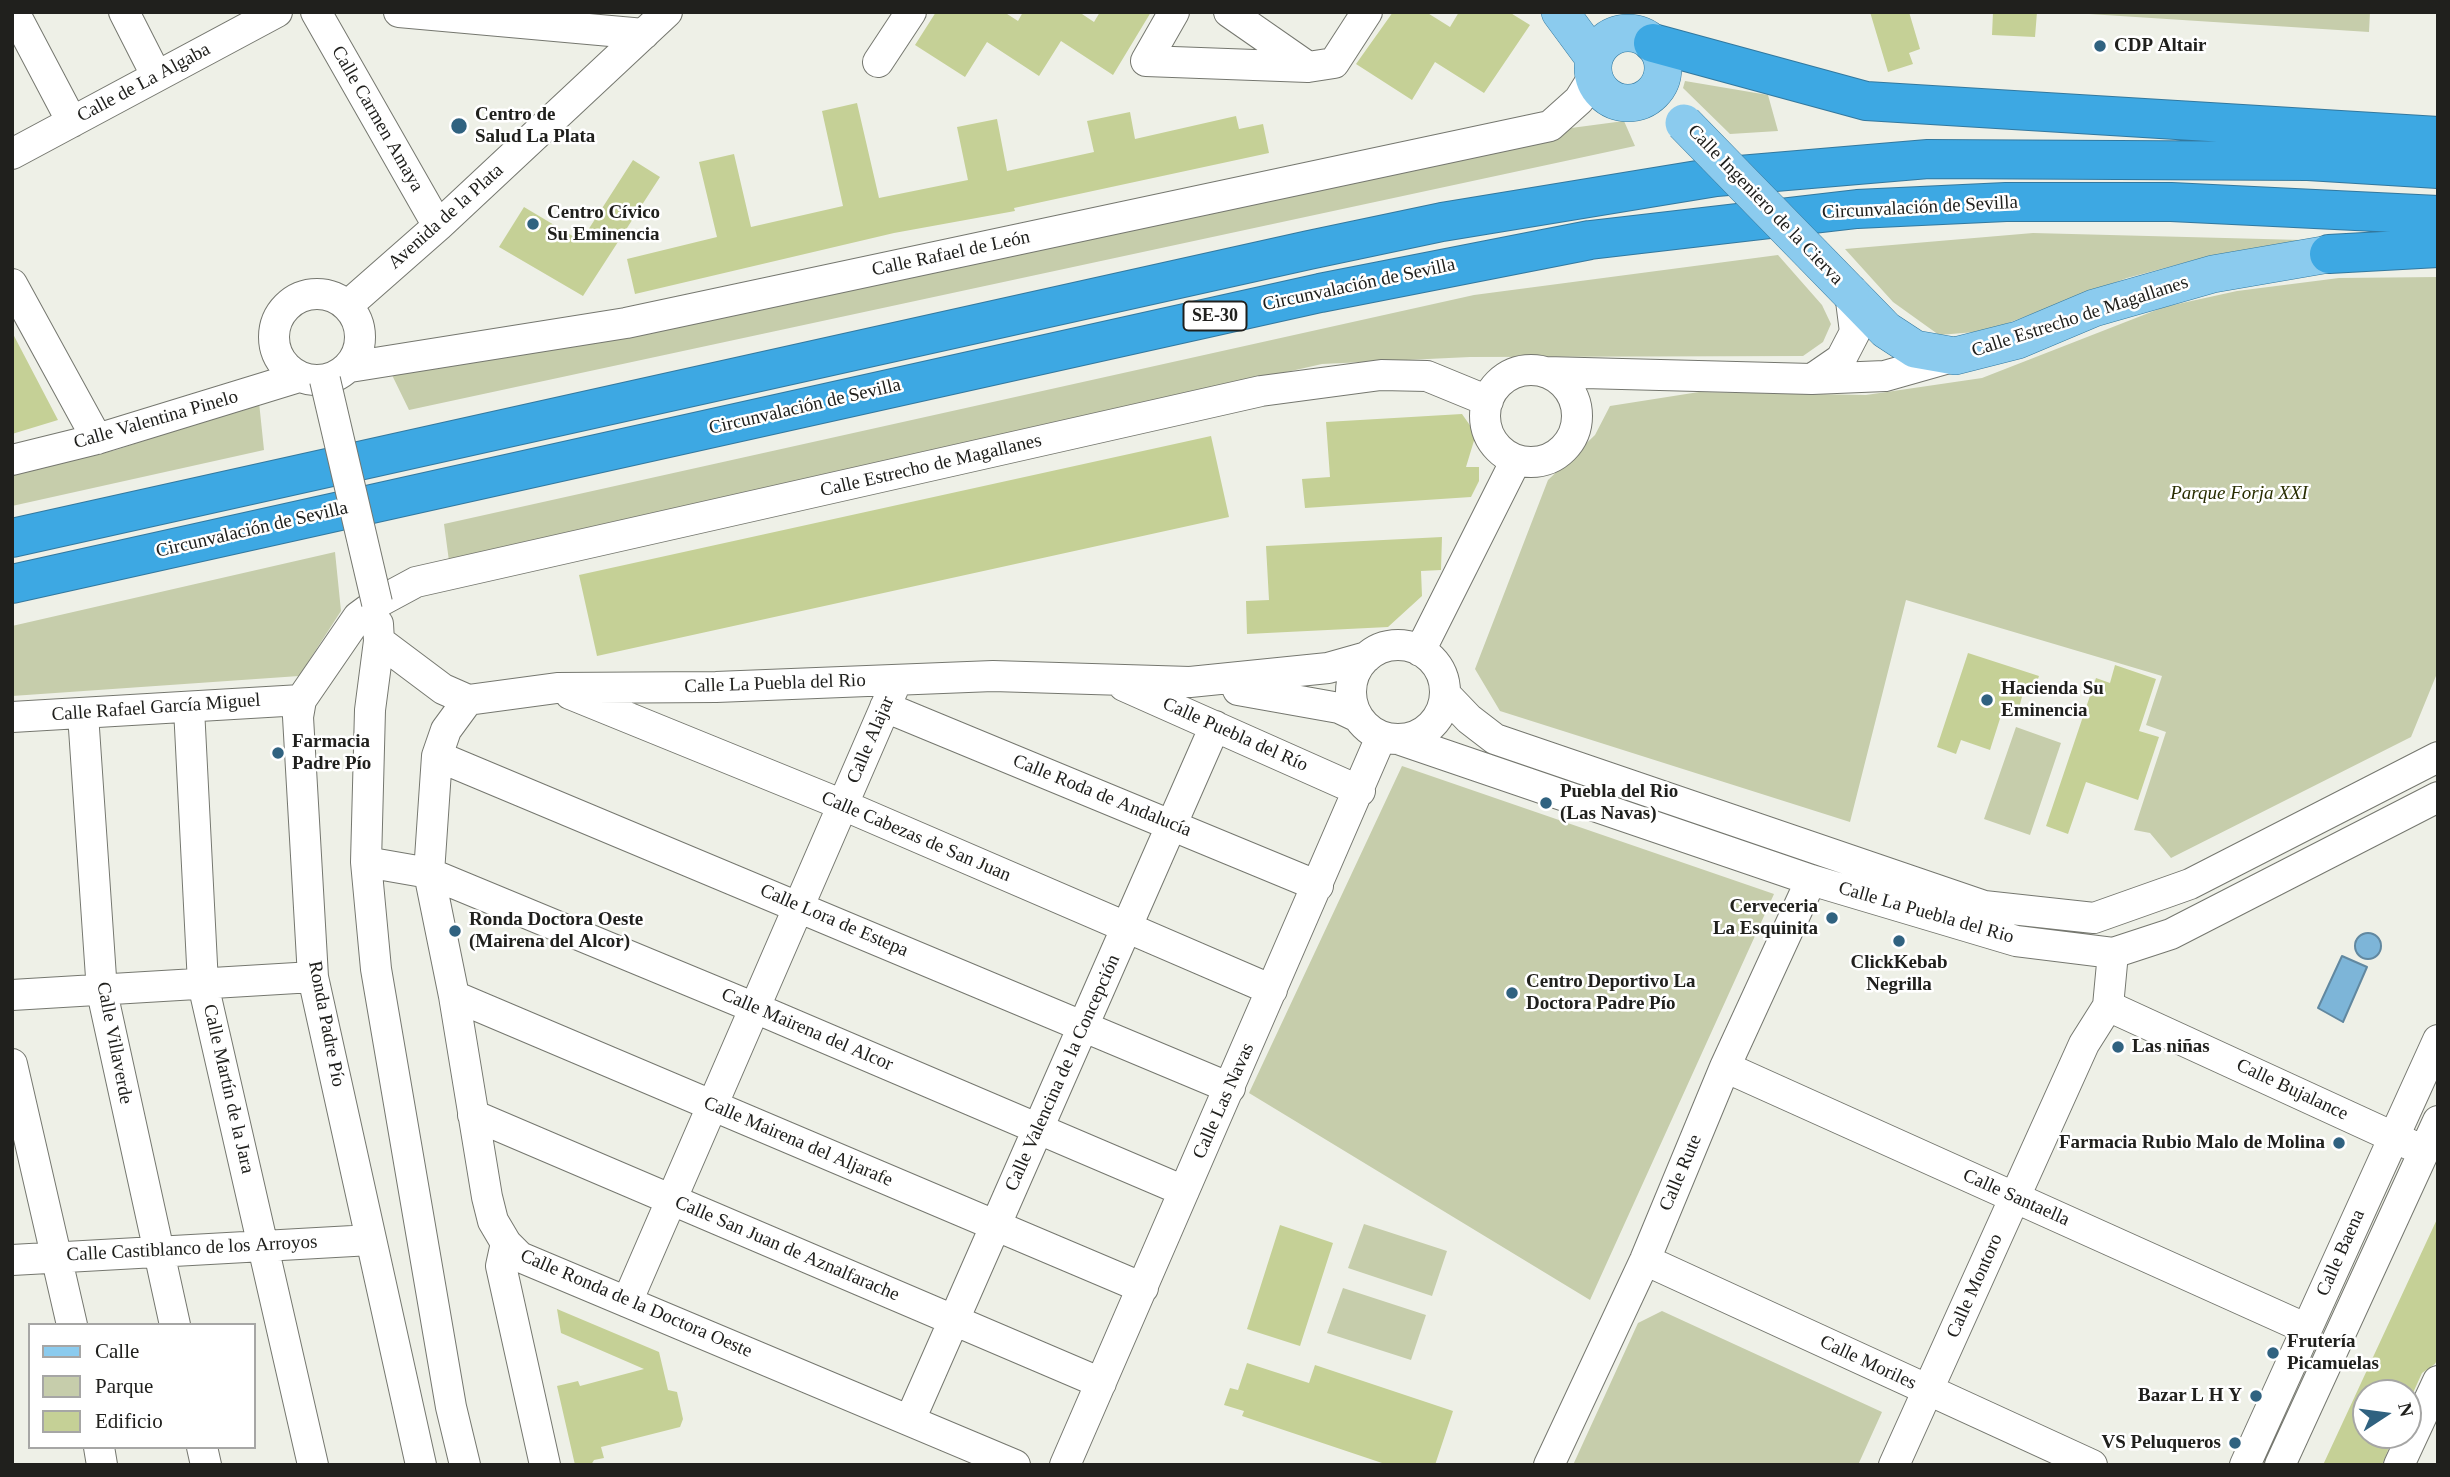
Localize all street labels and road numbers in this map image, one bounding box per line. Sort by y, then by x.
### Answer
street label: Calle de La Algaba [74,38,214,128]
street label: Calle Carmen Amaya [326,42,428,196]
street label: Calle Ingeniero de la Cierva [1682,120,1848,290]
street label: Avenida de la Plata [384,159,508,275]
street label: Circunvalación de Sevilla [1821,191,2019,225]
street label: Calle Rafael de León [870,226,1032,282]
street label: Circunvalación de Sevilla [1261,253,1457,317]
street label: Calle Estrecho de Magallanes [1969,271,2191,363]
road number: SE-30 [1184,302,1246,330]
street label: Circunvalación de Sevilla [707,374,903,440]
street label: Calle Valentina Pinelo [71,386,241,454]
street label: Calle Estrecho de Magallanes [818,429,1044,503]
street label: Circunvalación de Sevilla [154,497,350,563]
street label: Calle La Puebla del Rio [684,669,866,699]
street label: Calle Rafael García Miguel [51,689,261,727]
street label: Calle Alajar [842,693,900,787]
street label: Calle Puebla del Río [1159,693,1311,777]
street label: Calle Roda de Andalucía [1009,750,1195,842]
street label: Calle Cabezas de San Juan [818,787,1014,887]
street label: Calle La Puebla del Rio [1836,877,2016,949]
street label: Calle Lora de Estepa [756,879,912,963]
street label: Calle Valencina de la Concepción [1000,951,1126,1195]
street label: Ronda Padre Pío [303,959,349,1089]
street label: Calle Villaverde [91,980,137,1106]
street label: Calle Mairena del Alcor [718,984,896,1076]
street label: Calle Martín de la Jara [197,1002,259,1176]
street label: Calle Las Navas [1188,1039,1260,1163]
street label: Calle Bujalance [2232,1054,2352,1126]
street label: Calle Mairena del Aljarafe [700,1092,896,1192]
street label: Calle Rute [1655,1131,1707,1215]
street label: Calle Santaella [1959,1164,2073,1232]
street label: Calle San Juan de Aznalfarache [671,1191,903,1307]
street label: Calle Baena [2312,1206,2370,1300]
street label: Calle Castiblanco de los Arroyos [66,1231,318,1267]
street label: Calle Montoro [1942,1231,2008,1341]
street label: Calle Ronda de la Doctora Oeste [517,1245,755,1363]
street label: Calle Moriles [1816,1331,1920,1395]

